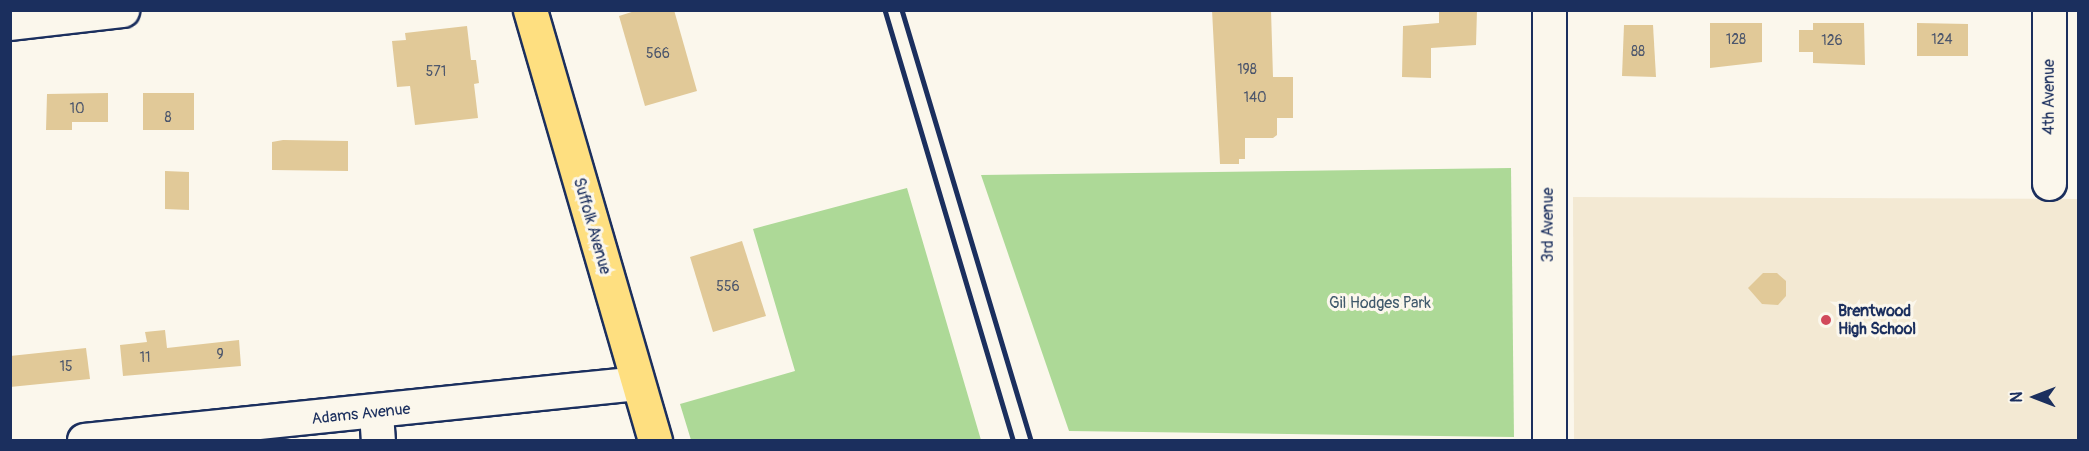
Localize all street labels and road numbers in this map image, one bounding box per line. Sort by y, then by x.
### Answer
street label: 4th Avenue [2039,59,2059,135]
street label: Suffolk Avenue [569,175,615,277]
street label: 3rd Avenue [1538,188,1558,262]
street label: Adams Avenue [311,399,411,429]

